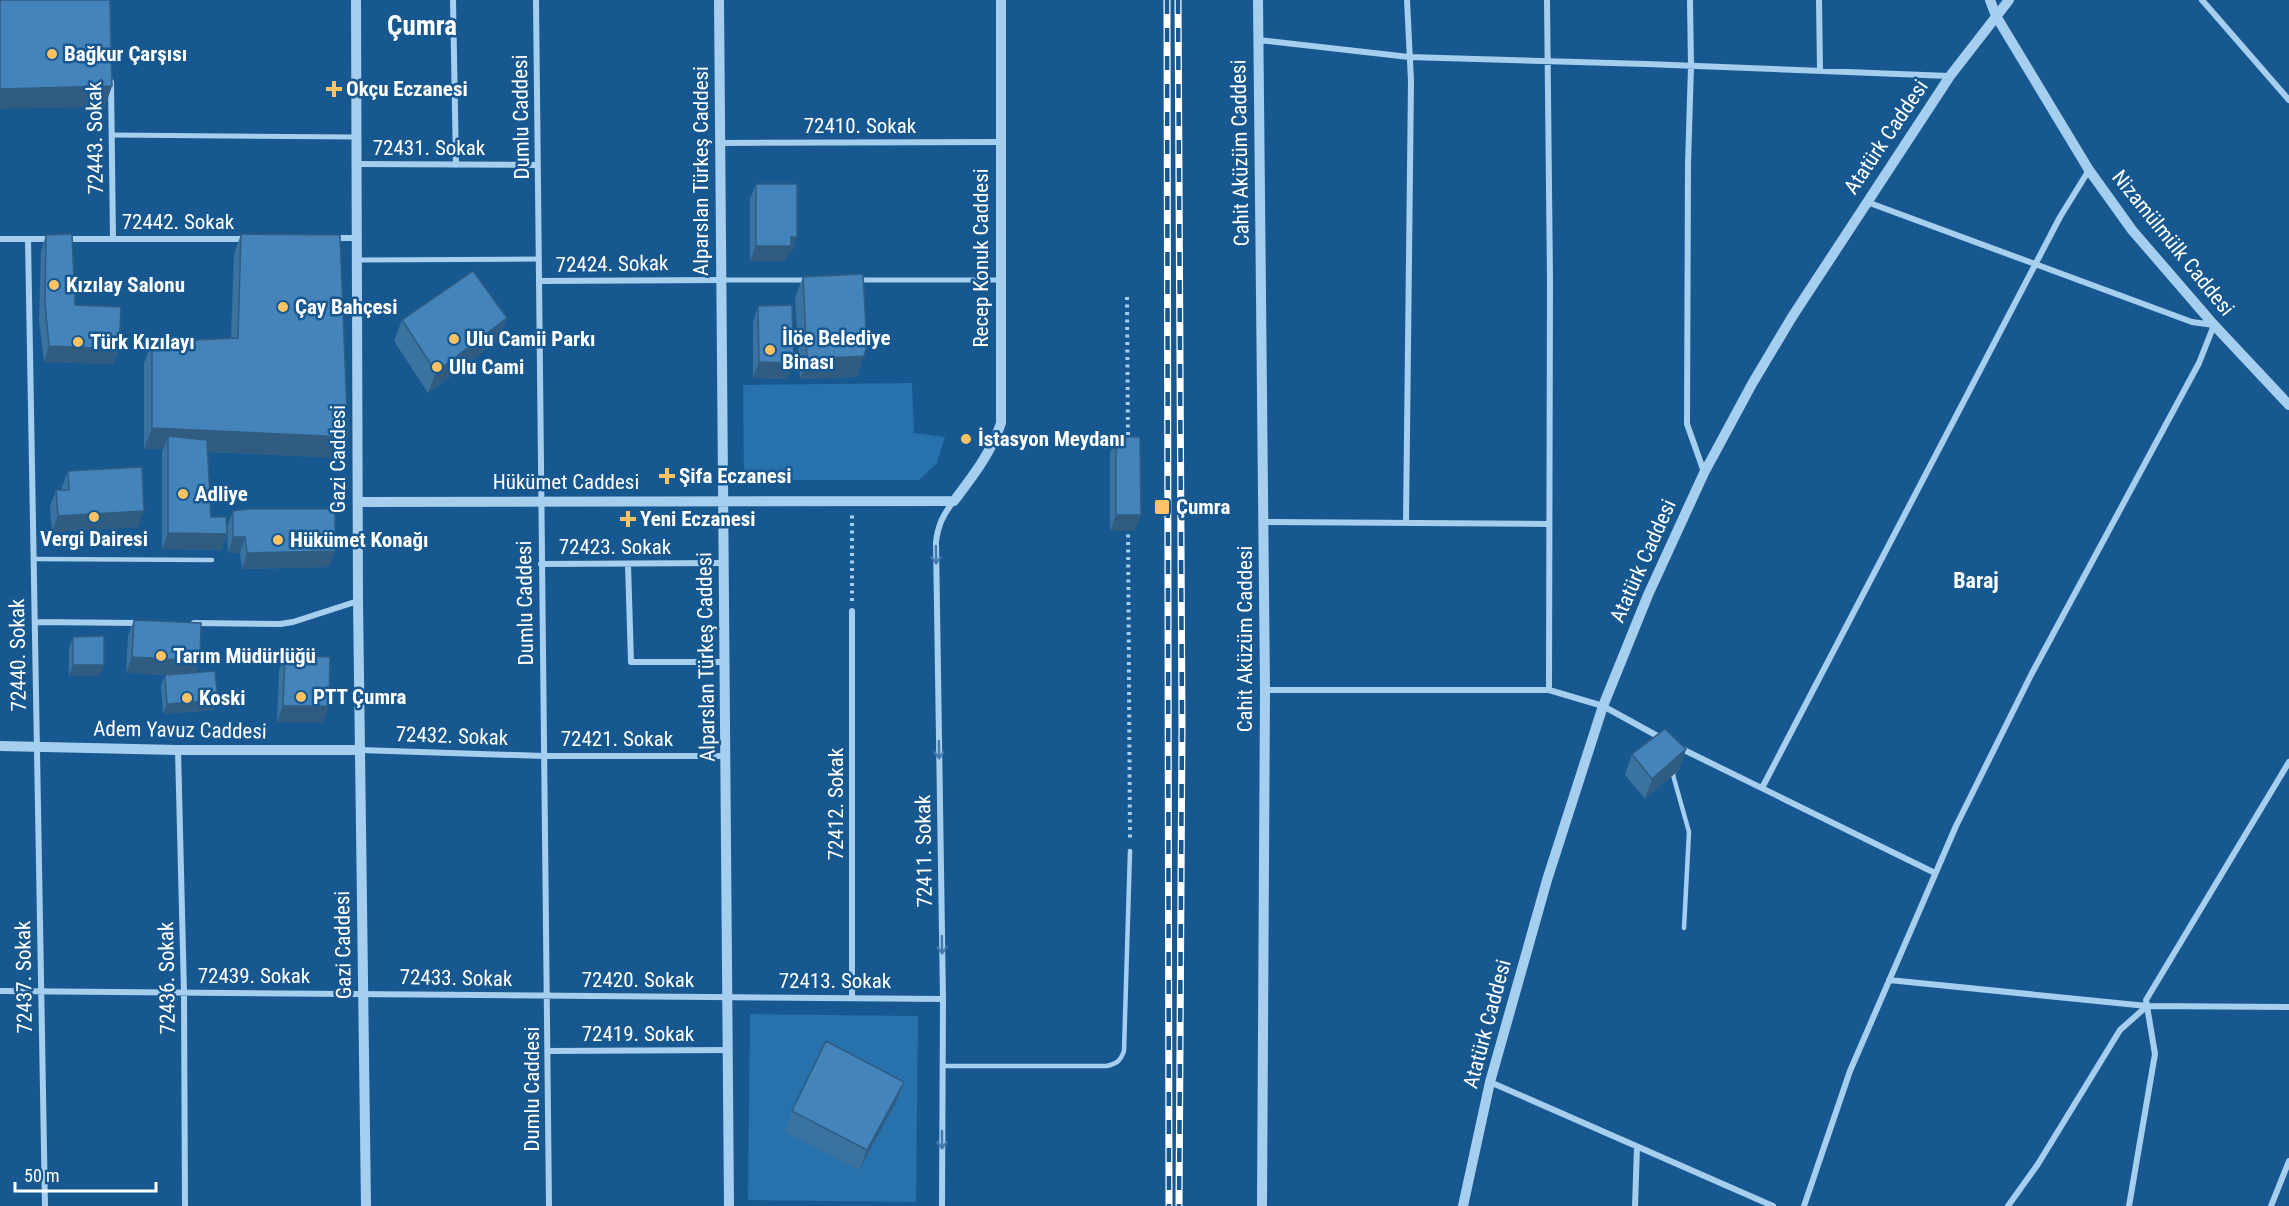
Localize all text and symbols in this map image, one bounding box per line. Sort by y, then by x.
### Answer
district label: Çumra [387,10,457,42]
place label: Bağkur Çarşısı [64,42,187,66]
marker: Bağkur Çarşısı [45,47,59,61]
street label: Dumlu Caddesi [508,54,534,180]
street label: Cahit Aküzüm Caddesi [1226,59,1254,247]
street label: Alparslan Türkeş Caddesi [689,66,713,276]
street label: Atatürk Caddesi [1839,75,1933,199]
place label: Okçu Eczanesi [346,77,468,101]
street label: 72443. Sokak [82,81,108,195]
marker: Okçu Eczanesi [327,82,341,96]
street label: 72410. Sokak [804,114,917,138]
street label: 72431. Sokak [373,136,486,160]
street label: Nizamülmülk Caddesi [2107,166,2239,320]
street label: Recep Konuk Caddesi [969,168,993,348]
street label: 72442. Sokak [122,210,235,234]
street label: 72424. Sokak [555,251,669,277]
place label: Kızılay Salonu [66,273,185,297]
marker: Kızılay Salonu [47,278,61,292]
place label: Çay Bahçesi [295,295,397,319]
marker: Çay Bahçesi [276,300,290,314]
place label: İlöe Belediye Binası [782,326,890,374]
place label: Ulu Camii Parkı [466,327,596,351]
place label: Türk Kızılayı [90,330,195,354]
marker: Ulu Camii Parkı [447,332,461,346]
marker: Türk Kızılayı [71,335,85,349]
marker: İlöe Belediye Binası [763,343,777,357]
place label: Ulu Cami [449,355,524,379]
marker: Ulu Cami [430,360,444,374]
street label: Gazi Caddesi [326,405,350,513]
place label: İstasyon Meydanı [978,427,1125,451]
marker: İstasyon Meydanı [959,432,973,446]
place label: Şifa Eczanesi [679,464,792,488]
marker: Şifa Eczanesi [660,469,674,483]
street label: Hükümet Caddesi [493,470,639,494]
place label: Adliye [195,482,248,506]
marker: Adliye [176,487,190,501]
place label: Çumra [1176,495,1231,519]
street label: Atatürk Caddesi [1605,496,1681,626]
marker: Çumra [1153,498,1171,516]
place label: Yeni Eczanesi [640,507,756,531]
marker: Vergi Dairesi [87,510,101,524]
marker: Yeni Eczanesi [621,512,635,526]
place label: Vergi Dairesi [40,527,148,551]
place label: Hükümet Konağı [290,528,429,552]
marker: Hükümet Konağı [271,533,285,547]
street label: 72423. Sokak [559,535,672,559]
street label: Dumlu Caddesi [512,540,538,666]
one-way arrow [930,544,942,564]
street label: Cahit Aküzüm Caddesi [1233,546,1257,732]
street label: Alparslan Türkeş Caddesi [692,552,720,762]
district label: Baraj [1953,568,1999,593]
street label: 72440. Sokak [5,598,31,712]
place label: Tarım Müdürlüğü [173,644,316,668]
marker: Tarım Müdürlüğü [154,649,168,663]
place label: PTT Çumra [313,685,407,709]
place label: Koski [199,686,246,710]
marker: PTT Çumra [294,690,308,704]
marker: Koski [180,691,194,705]
street label: Adem Yavuz Caddesi [93,716,267,744]
street label: 72432. Sokak [395,722,509,750]
street label: 72421. Sokak [561,727,674,751]
one-way arrow [933,739,945,759]
street label: 72412. Sokak [824,747,848,860]
street label: 72411. Sokak [911,794,937,908]
street label: Gazi Caddesi [330,891,356,999]
street label: 72437. Sokak [11,920,37,1034]
street label: 72436. Sokak [154,921,180,1035]
one-way arrow [936,934,948,954]
street label: Atatürk Caddesi [1458,957,1516,1091]
street label: 72439. Sokak [198,964,311,988]
street label: 72433. Sokak [399,965,513,991]
street label: 72420. Sokak [582,968,695,992]
street label: 72413. Sokak [779,969,892,993]
street label: 72419. Sokak [582,1022,695,1046]
street label: Dumlu Caddesi [520,1027,544,1151]
one-way arrow [936,1129,948,1149]
scale bar [15,1155,156,1193]
text: 50 m [24,1165,59,1186]

